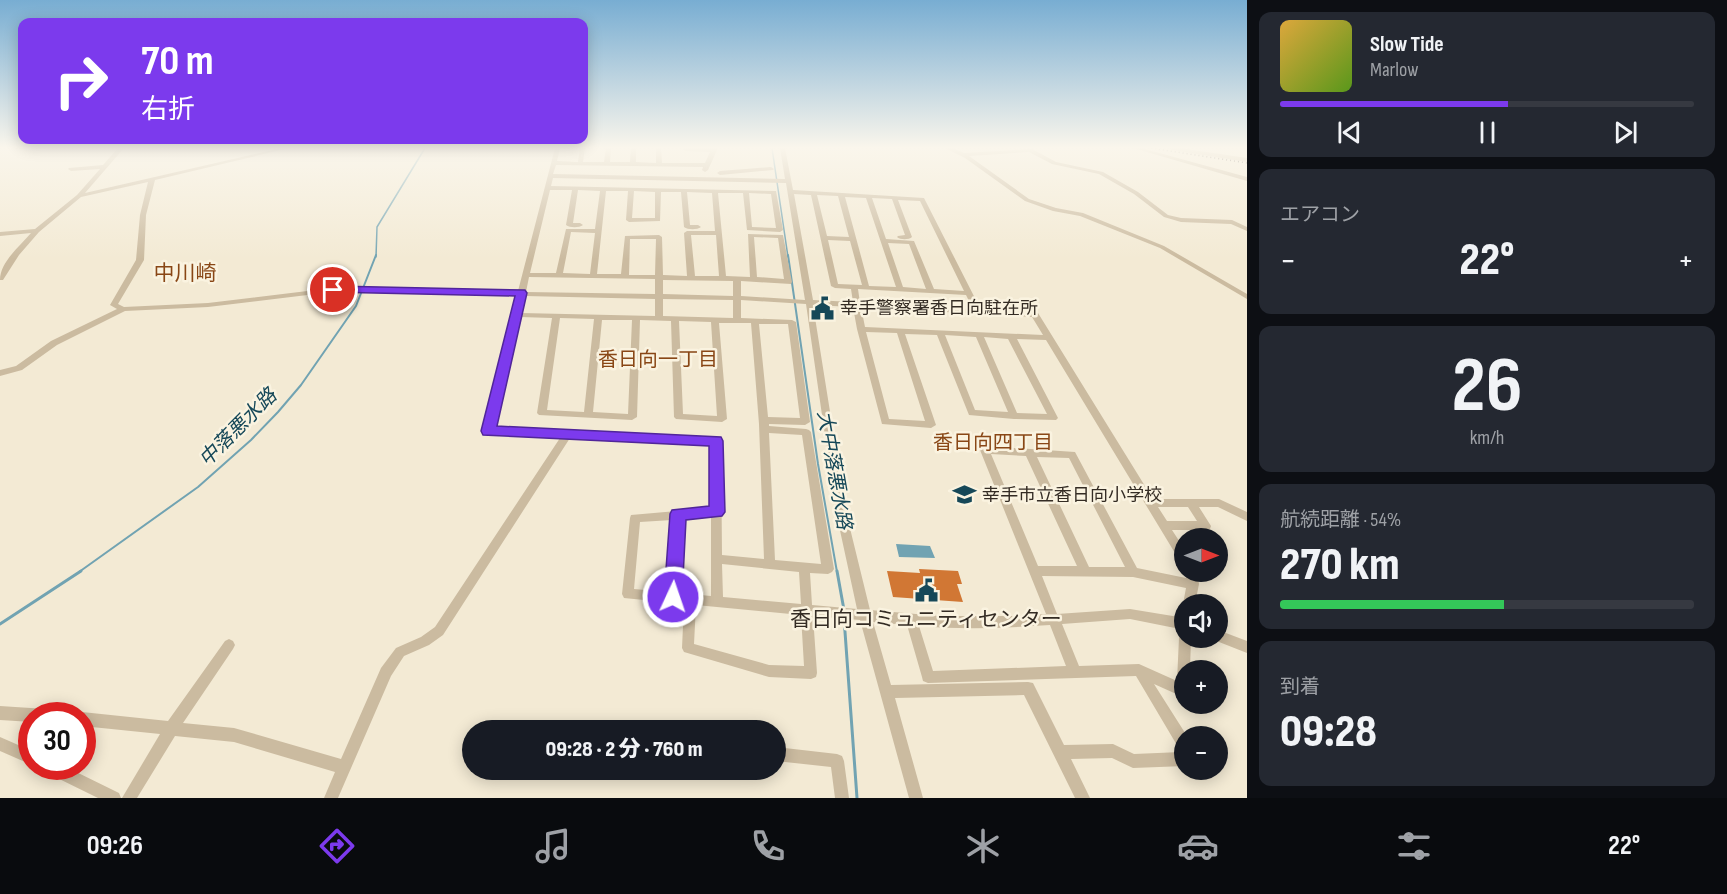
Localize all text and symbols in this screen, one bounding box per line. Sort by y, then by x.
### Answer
text: Slow Tide [1370,31,1444,58]
text: 70 m [141,36,214,87]
icon: right [42,42,120,120]
text: Marlow [1370,58,1418,82]
text: 右折 [141,94,195,126]
icon: previous [1333,116,1366,149]
icon: pause [1471,116,1504,149]
icon: next [1609,116,1642,149]
text: エアコン [1280,203,1360,227]
text: 22° [1459,233,1515,288]
text: − [1280,241,1296,281]
text: + [1678,241,1694,281]
district label: 中川崎 [154,261,217,286]
pin [307,264,358,315]
icon: arrive [316,273,349,306]
public building icon: 幸手警察署香日向駐在所 [809,295,835,321]
place label: 幸手警察署香日向駐在所 [840,298,1038,319]
text: 26 [1452,340,1522,433]
district label: 香日向一丁目 [598,348,718,372]
water label: 中落悪水路 [194,383,283,472]
water label: 大中落悪水路 [812,409,857,533]
text: km/h [1470,426,1504,450]
district label: 香日向四丁目 [933,431,1053,455]
school or university icon: 幸手市立香日向小学校 [951,482,977,508]
place label: 幸手市立香日向小学校 [982,485,1162,506]
text: 航続距離 · 54% [1280,508,1401,532]
north arrow [1174,528,1228,582]
map controls [1174,528,1228,780]
text: 270 km [1280,538,1399,593]
position arrow [641,565,705,629]
public building icon: 香日向コミュニティセンター [913,578,939,604]
button: sound [1174,594,1228,648]
place label: 香日向コミュニティセンター [790,607,1062,632]
button: + [1174,660,1228,714]
text: 到着 [1280,675,1320,699]
speed limit sign: 30 [18,702,96,780]
text: 09:28 [1280,705,1377,760]
button: − [1174,726,1228,780]
text: 09:28 · 2 分 · 760 m [545,736,703,763]
icon: directions [316,825,358,867]
icon: music [532,825,574,867]
icon: phone [747,825,789,867]
icon: climate [962,825,1004,867]
icon: car [1177,825,1219,867]
icon: filters [1393,825,1435,867]
text: 09:26 [87,830,143,862]
text: 22° [1608,830,1640,862]

